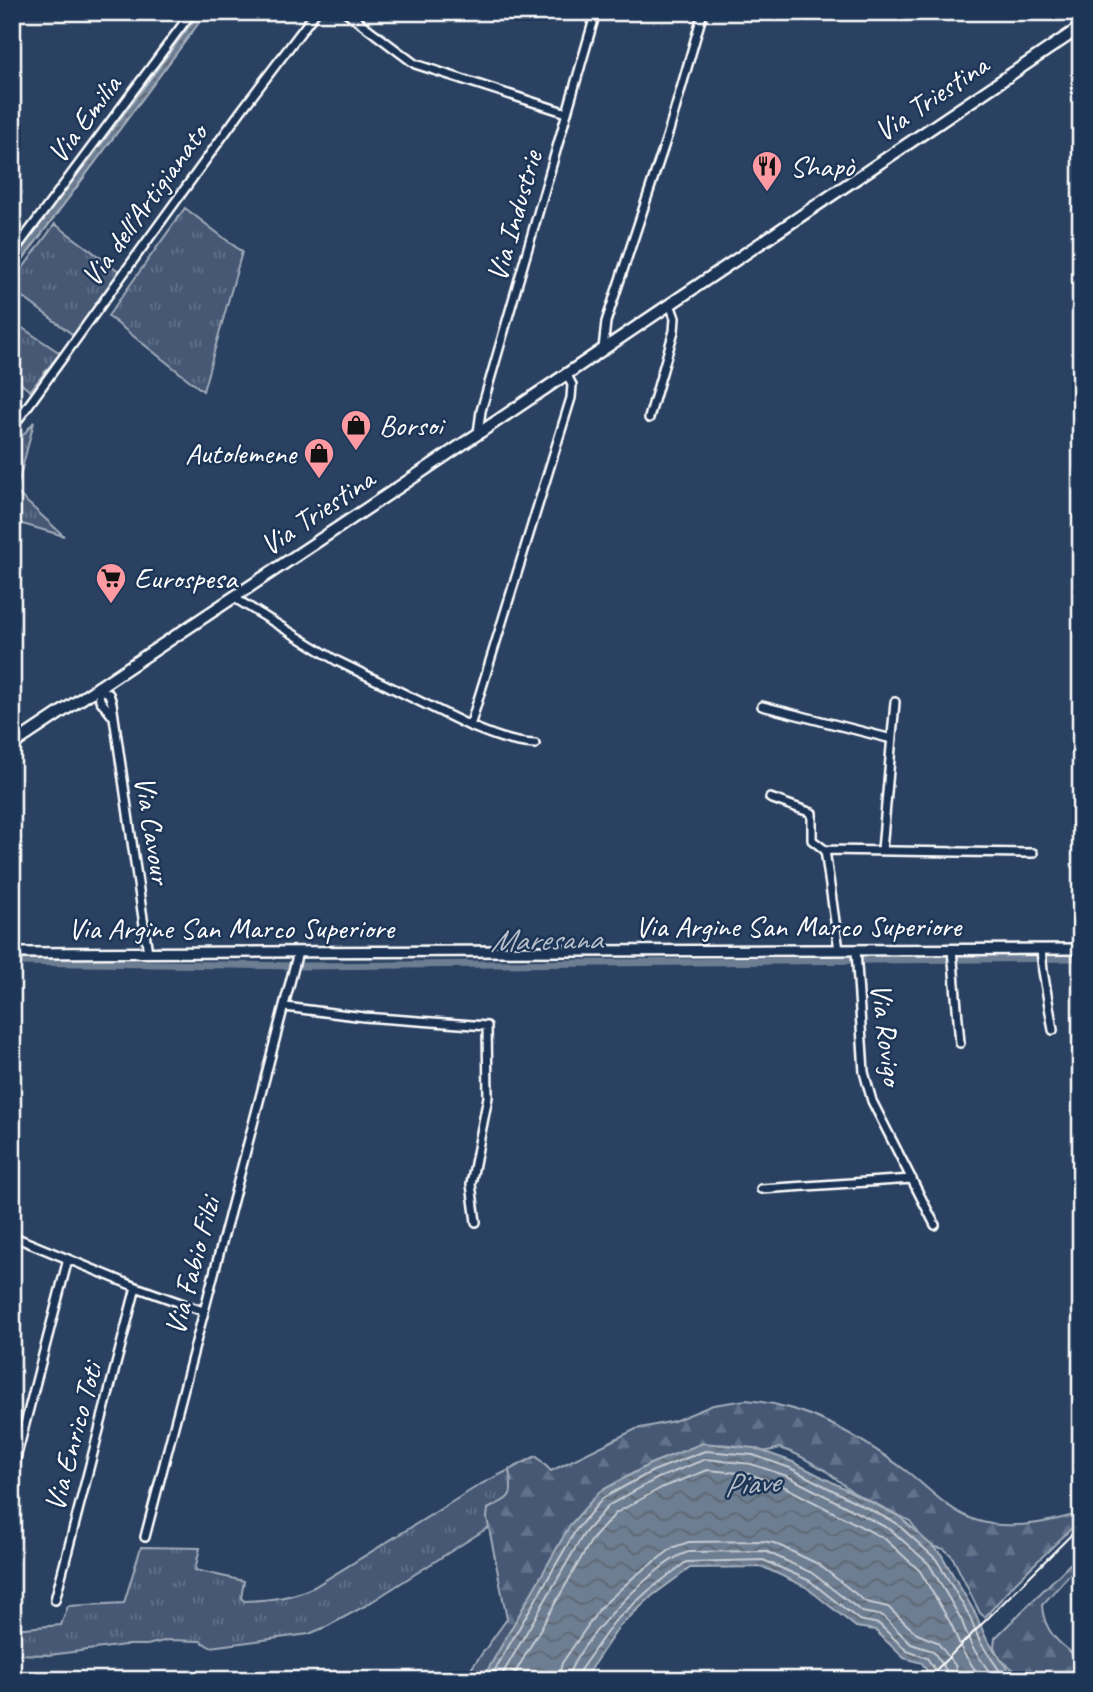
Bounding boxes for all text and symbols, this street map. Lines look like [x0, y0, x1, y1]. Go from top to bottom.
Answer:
street label: Via Triestina [867, 45, 998, 150]
street label: Via Emilia [39, 66, 131, 171]
street label: Via dell'Artigianato [72, 114, 218, 294]
street label: Via Industrie [477, 144, 551, 286]
place label: Shapò [790, 147, 856, 185]
restaurant icon: Shapò [750, 149, 784, 193]
place label: Borsoi [379, 406, 446, 444]
shop icon: Borsoi [339, 408, 373, 452]
place label: Autolemene [185, 434, 298, 472]
shop icon: Autolemene [302, 436, 336, 480]
street label: Via Triestina [253, 459, 384, 564]
place label: Eurospesa [134, 559, 239, 597]
supermarket icon: Eurospesa [94, 561, 128, 605]
street label: Via Cavour [126, 773, 181, 889]
street label: Via Argine San Marco Superiore [635, 907, 963, 945]
street label: Via Argine San Marco Superiore [68, 909, 396, 947]
water label: Maresana [490, 918, 605, 961]
street label: Via Rovigo [862, 981, 913, 1090]
street label: Via Fabio Filzi [155, 1190, 230, 1339]
street label: Via Enrico Toti [35, 1355, 112, 1515]
water label: Piave [722, 1460, 785, 1506]

